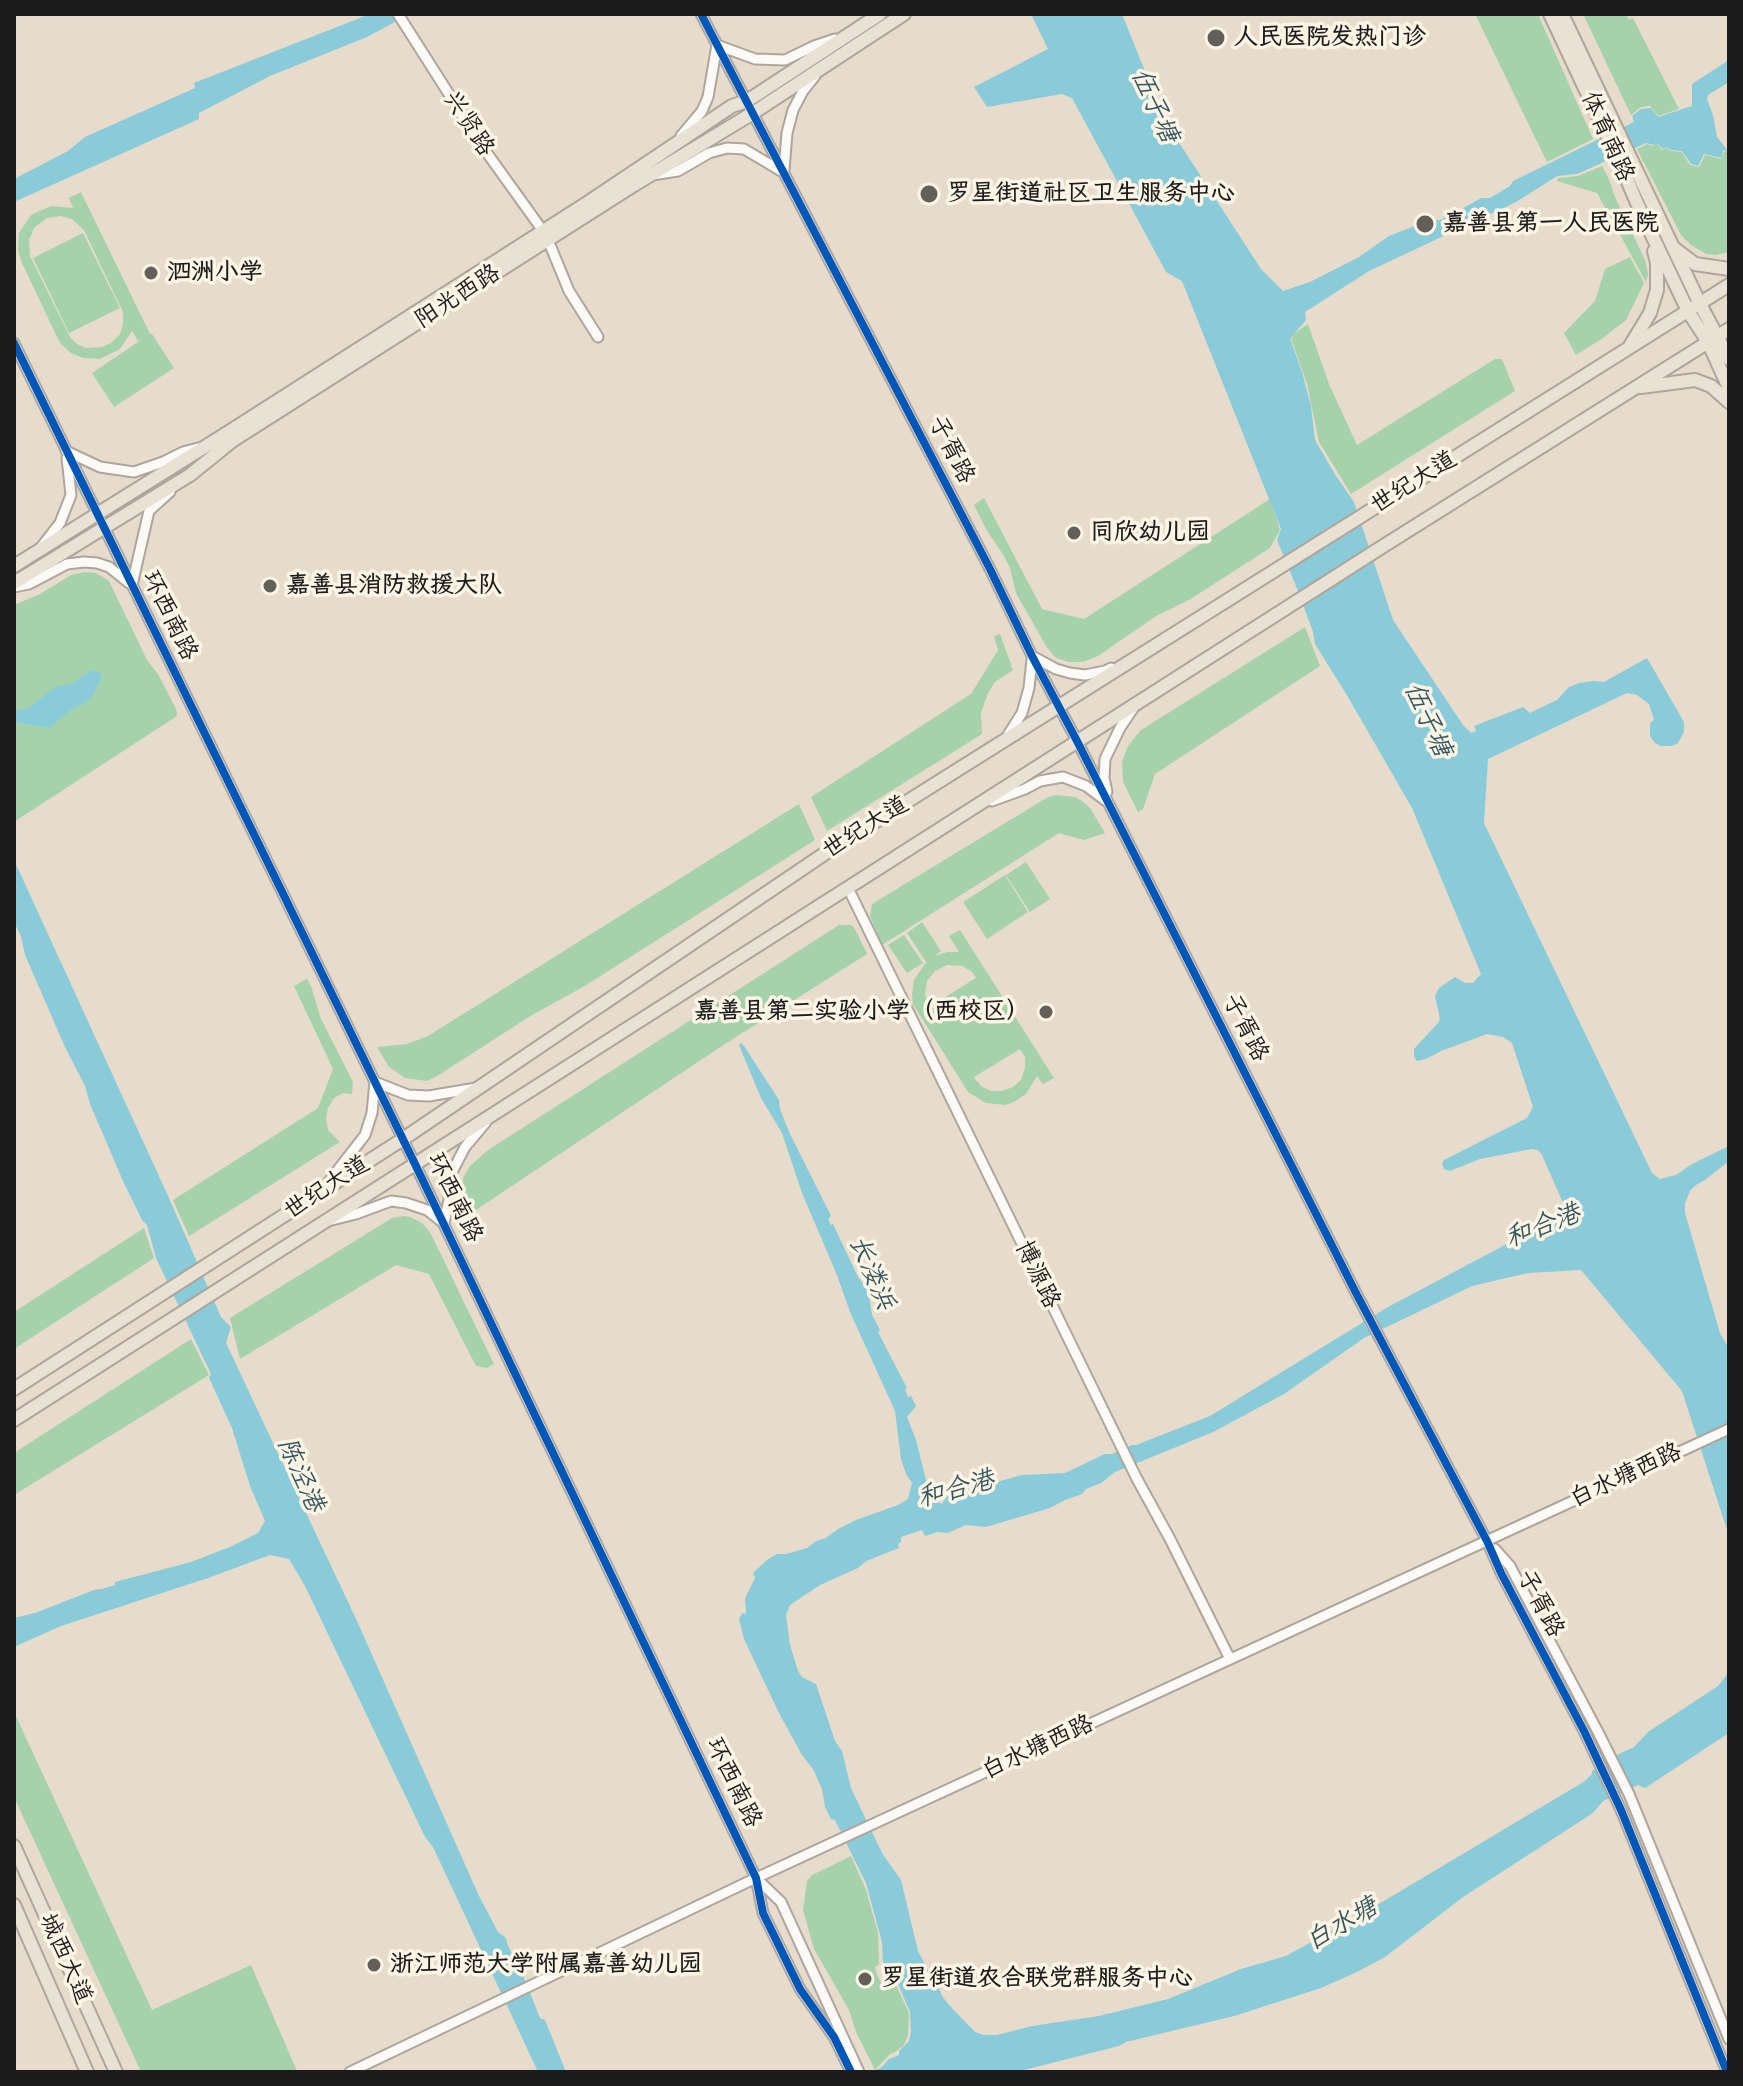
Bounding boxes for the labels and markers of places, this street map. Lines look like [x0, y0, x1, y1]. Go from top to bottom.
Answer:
place label: 人民医院发热门诊 [1234, 24, 1426, 52]
marker: 人民医院发热门诊 [1205, 27, 1227, 49]
place label: 罗星街道社区卫生服务中心 [947, 180, 1235, 208]
marker: 罗星街道社区卫生服务中心 [918, 183, 940, 205]
place label: 嘉善县第一人民医院 [1443, 210, 1659, 238]
marker: 嘉善县第一人民医院 [1414, 213, 1436, 235]
place label: 泗洲小学 [167, 259, 263, 287]
marker: 泗洲小学 [142, 264, 160, 282]
place label: 同欣幼儿园 [1090, 519, 1210, 547]
marker: 同欣幼儿园 [1065, 524, 1083, 542]
place label: 嘉善县消防救援大队 [286, 572, 502, 600]
marker: 嘉善县消防救援大队 [261, 577, 279, 595]
place label: 嘉善县第二实验小学（西校区） [694, 998, 1030, 1026]
marker: 嘉善县第二实验小学（西校区） [1037, 1003, 1055, 1021]
place label: 浙江师范大学附属嘉善幼儿园 [390, 1951, 702, 1979]
marker: 浙江师范大学附属嘉善幼儿园 [365, 1956, 383, 1974]
place label: 罗星街道农合联党群服务中心 [881, 1965, 1193, 1993]
marker: 罗星街道农合联党群服务中心 [856, 1970, 874, 1988]

